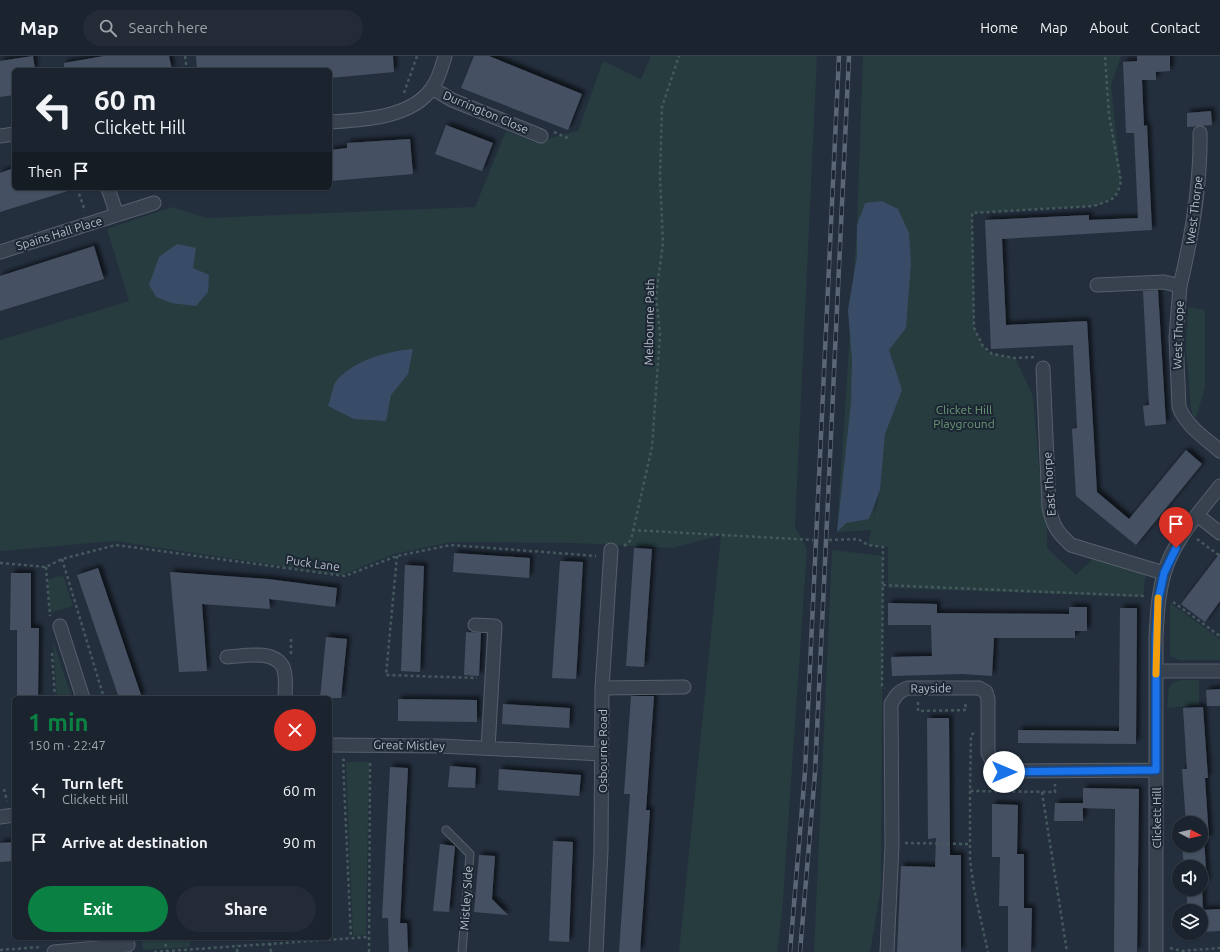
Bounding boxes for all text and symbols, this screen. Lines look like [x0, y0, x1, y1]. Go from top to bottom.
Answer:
search box [83, 10, 363, 46]
text: Map [20, 17, 59, 39]
icon: search [97, 17, 119, 39]
text: Search here [129, 19, 208, 36]
text: Home [980, 20, 1018, 36]
text: Map [1040, 20, 1068, 36]
text: About [1090, 20, 1129, 36]
text: Contact [1151, 20, 1200, 36]
icon: left [28, 84, 80, 136]
text: 60 m [94, 84, 156, 115]
street label: Durrington Close [441, 88, 531, 136]
text: Clickett Hill [94, 117, 186, 137]
icon: arrive [70, 160, 92, 182]
text: Then [28, 163, 62, 180]
street label: West Thorpe [1183, 175, 1205, 245]
street label: Spains Hall Place [14, 214, 104, 252]
street label: Melbourne Path [642, 279, 656, 365]
street label: West Thrope [1170, 300, 1186, 370]
park label: Clicket Hill Playground [933, 403, 995, 430]
street label: East Thorpe [1040, 451, 1058, 517]
pin [1159, 507, 1193, 548]
icon: arrive [1165, 513, 1187, 535]
street label: Puck Lane [285, 553, 341, 573]
street label: Rayside [910, 681, 952, 695]
text: 1 min [28, 709, 89, 736]
button: close [274, 709, 316, 751]
street label: Osbourne Road [596, 709, 609, 793]
text: 150 m · 22:47 [28, 738, 106, 752]
street label: Great Mistley [373, 738, 445, 752]
position arrow [983, 751, 1025, 793]
text: Turn left [62, 775, 123, 792]
icon: left [28, 779, 50, 801]
text: 60 m [283, 782, 316, 799]
street label: Clickett Hill [1150, 787, 1163, 849]
text: Clickett Hill [62, 792, 128, 806]
north arrow [1172, 816, 1208, 852]
map controls [1172, 816, 1208, 940]
icon: arrive [28, 831, 50, 853]
text: Arrive at destination [62, 834, 208, 851]
text: 90 m [283, 834, 316, 851]
button: sound [1172, 860, 1208, 896]
street label: Mistley SIde [457, 865, 475, 931]
button: Exit [28, 886, 168, 932]
button: Share [176, 886, 316, 932]
button: layers [1172, 904, 1208, 940]

